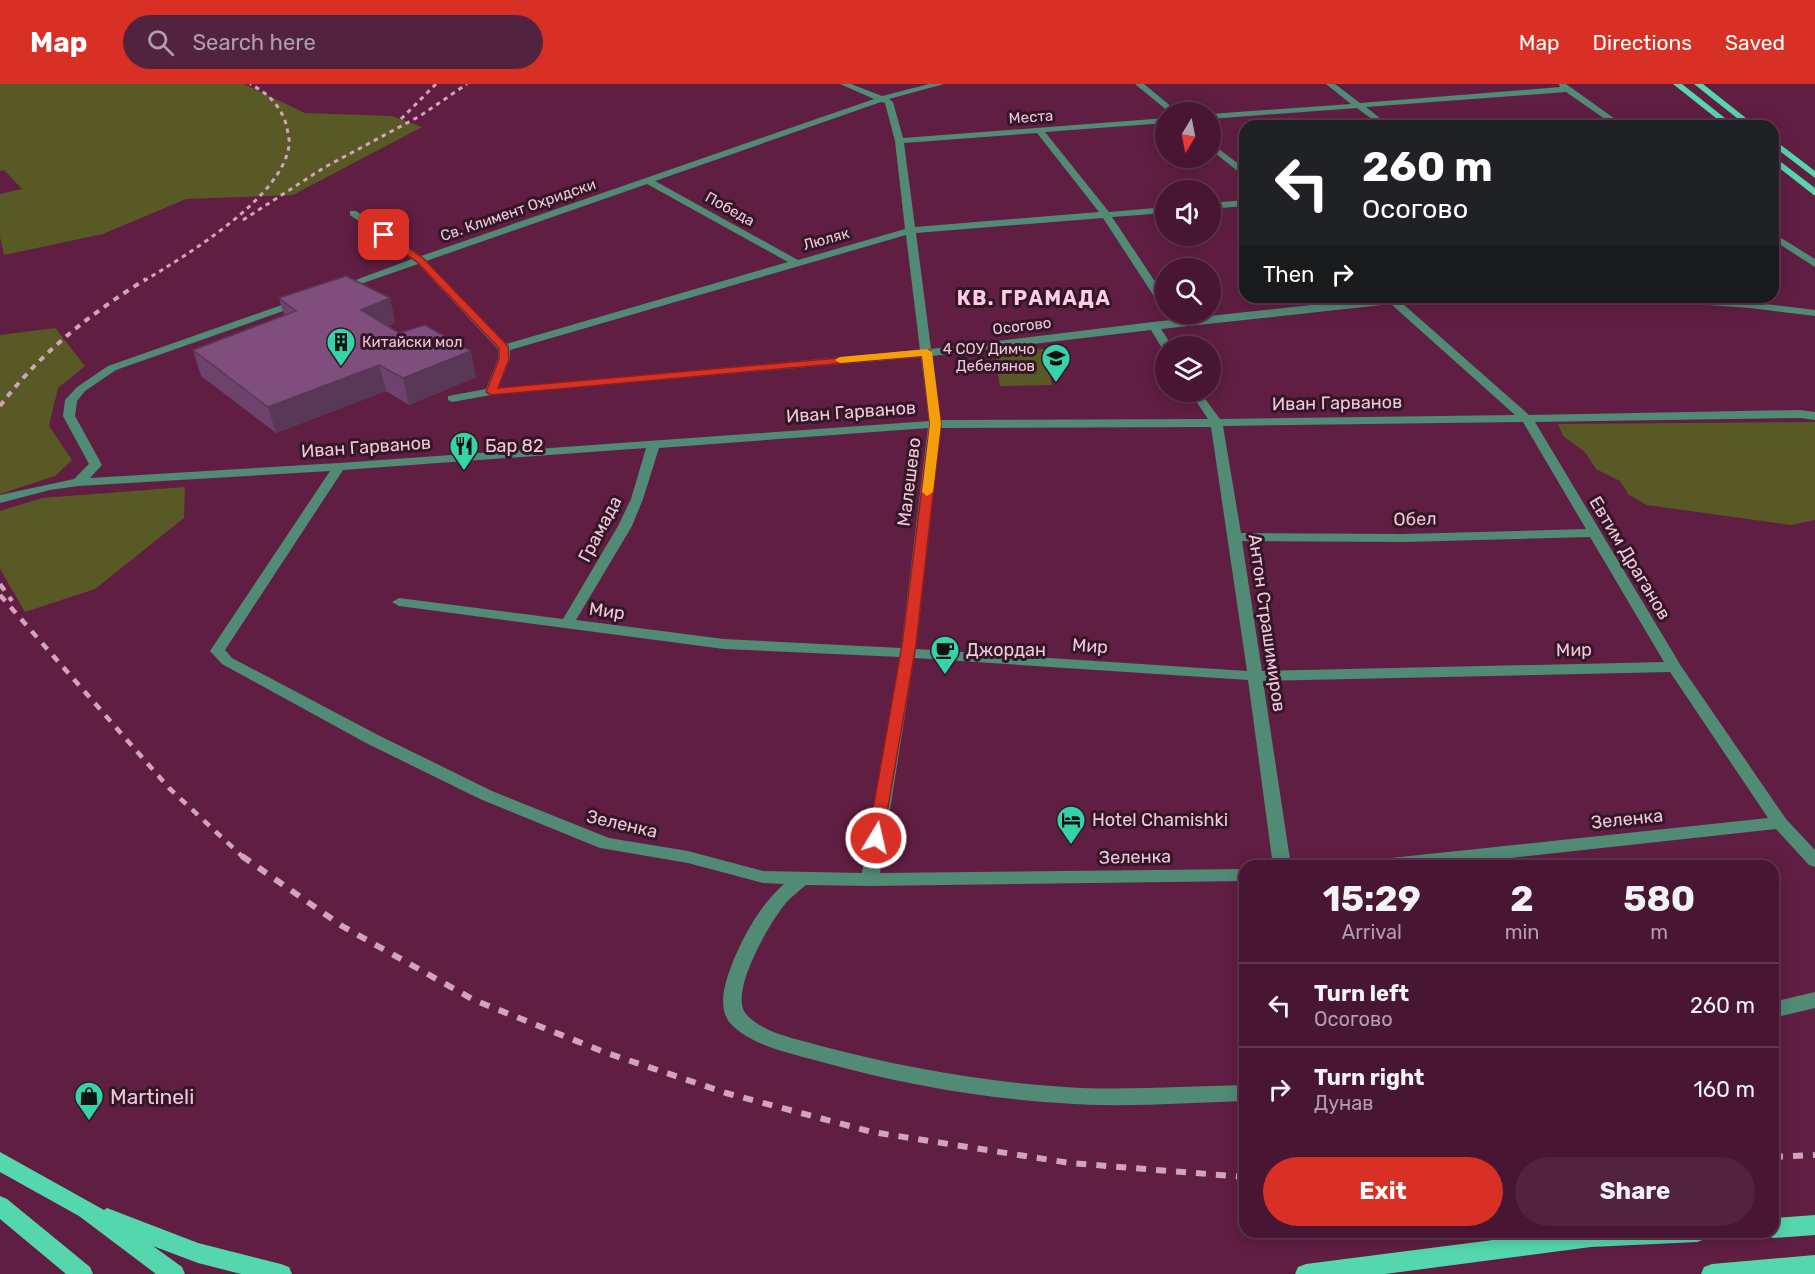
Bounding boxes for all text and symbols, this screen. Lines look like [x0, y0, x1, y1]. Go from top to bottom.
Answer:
search box [123, 15, 543, 69]
text: Map [30, 26, 87, 59]
icon: search [144, 26, 177, 59]
text: Search here [192, 29, 316, 56]
text: Map [1519, 30, 1560, 55]
text: Directions [1593, 30, 1692, 55]
text: Saved [1725, 30, 1785, 55]
north arrow [1155, 102, 1221, 168]
map controls [1155, 102, 1221, 402]
street label: Места [1008, 106, 1054, 128]
text: 260 m [1362, 142, 1493, 192]
icon: left [1263, 144, 1341, 222]
street label: Св. Климент Охридски [438, 175, 598, 245]
button: sound [1155, 180, 1221, 246]
street label: Победа [702, 188, 758, 230]
text: Осогово [1362, 193, 1468, 225]
pin [358, 209, 409, 260]
icon: arrive [367, 218, 400, 251]
street label: Люляк [801, 224, 851, 254]
button: search [1155, 258, 1221, 324]
icon: right [1326, 258, 1359, 291]
text: Then [1263, 261, 1314, 288]
district label: КВ. ГРАМАДА [957, 286, 1111, 310]
street label: Осогово [992, 313, 1052, 339]
building icon: Китайски мол [325, 326, 357, 368]
place label: Китайски мол [362, 333, 462, 351]
button: layers [1155, 336, 1221, 402]
place label: 4 СОУ Димчо Дебелянов [943, 340, 1035, 375]
school or university icon: 4 СОУ Димчо Дебелянов [1040, 342, 1072, 384]
street label: Иван Гарванов [1272, 391, 1402, 415]
street label: Иван Гарванов [785, 396, 917, 428]
restaurant icon: Бар 82 [448, 430, 480, 472]
street label: Иван Гарванов [300, 431, 432, 463]
place label: Бар 82 [485, 435, 544, 457]
street label: Малешево [893, 436, 925, 528]
street label: Грамада [574, 492, 626, 566]
street label: Евтим Драганов [1584, 492, 1676, 624]
street label: Обел [1393, 508, 1437, 530]
street label: Антон Страшимиров [1244, 533, 1290, 713]
street label: Мир [588, 598, 626, 624]
cafe icon: Джордан [929, 634, 961, 676]
street label: Мир [1071, 634, 1109, 658]
place label: Джордан [966, 639, 1046, 661]
street label: Мир [1556, 639, 1592, 661]
hotel icon: Hotel Chamishki [1055, 804, 1087, 846]
street label: Зеленка [1590, 804, 1664, 834]
street label: Зеленка [584, 805, 660, 843]
position arrow [844, 806, 908, 870]
place label: Hotel Chamishki [1092, 809, 1228, 831]
street label: Зеленка [1099, 845, 1171, 869]
text: 15:29 [1323, 877, 1421, 920]
text: 2 [1510, 877, 1534, 920]
text: 580 [1623, 877, 1695, 920]
text: Arrival [1342, 920, 1402, 944]
text: min [1505, 920, 1539, 944]
text: m [1650, 920, 1668, 944]
text: Turn left [1314, 980, 1409, 1007]
icon: left [1263, 989, 1296, 1022]
text: 260 m [1690, 992, 1755, 1019]
text: Осогово [1314, 1007, 1393, 1031]
text: Turn right [1314, 1064, 1424, 1091]
icon: right [1263, 1073, 1296, 1106]
text: 160 m [1693, 1076, 1755, 1103]
shop icon: Martineli [73, 1080, 105, 1122]
place label: Martineli [110, 1084, 194, 1109]
text: Дунав [1314, 1091, 1374, 1115]
button: Exit [1263, 1157, 1503, 1226]
button: Share [1515, 1157, 1755, 1226]

